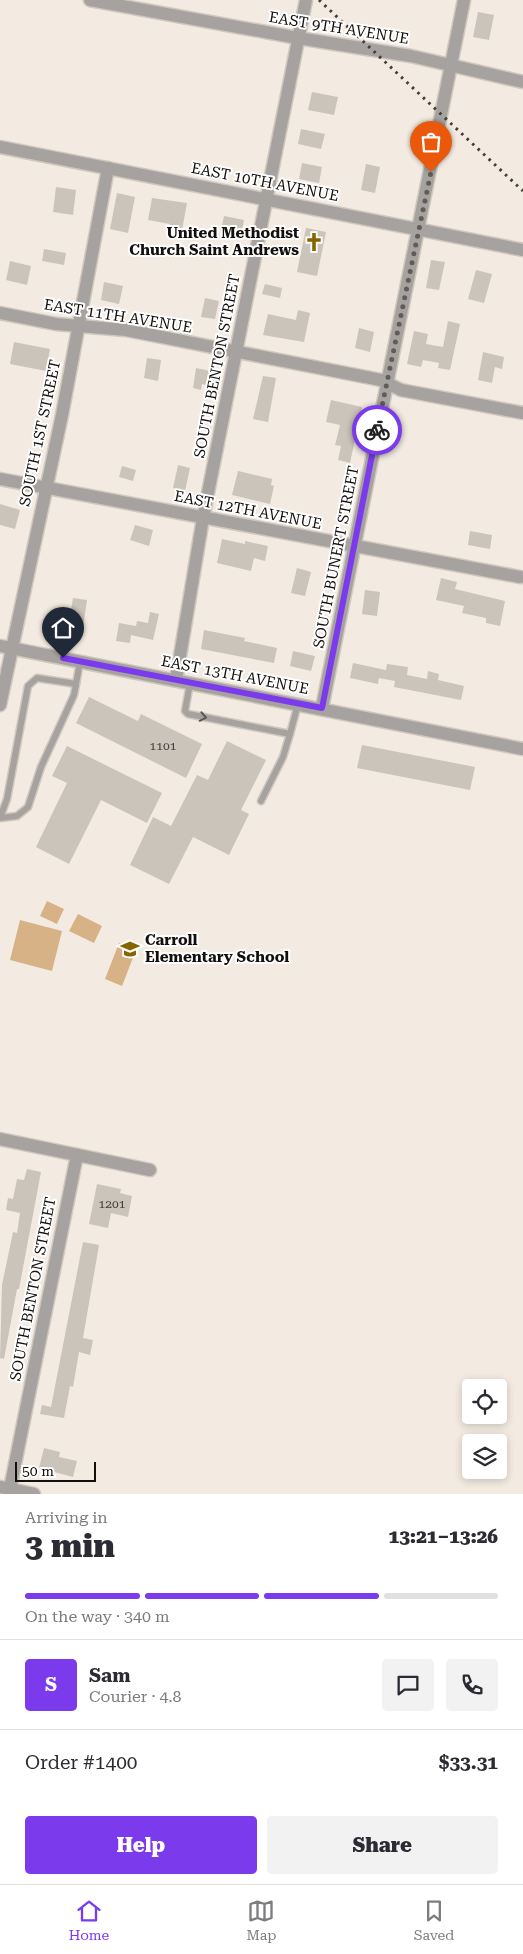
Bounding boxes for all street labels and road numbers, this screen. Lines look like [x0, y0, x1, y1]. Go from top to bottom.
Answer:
street label: EAST 9TH AVENUE [268, 8, 410, 48]
street label: EAST 10TH AVENUE [190, 159, 340, 205]
street label: SOUTH BENTON STREET [190, 272, 244, 460]
street label: EAST 11TH AVENUE [43, 295, 193, 337]
street label: SOUTH 1ST STREET [16, 358, 64, 508]
street label: SOUTH BUNERT STREET [309, 464, 363, 650]
street label: EAST 12TH AVENUE [173, 487, 323, 533]
street label: EAST 13TH AVENUE [160, 652, 310, 698]
street label: SOUTH BENTON STREET [6, 1195, 60, 1383]

